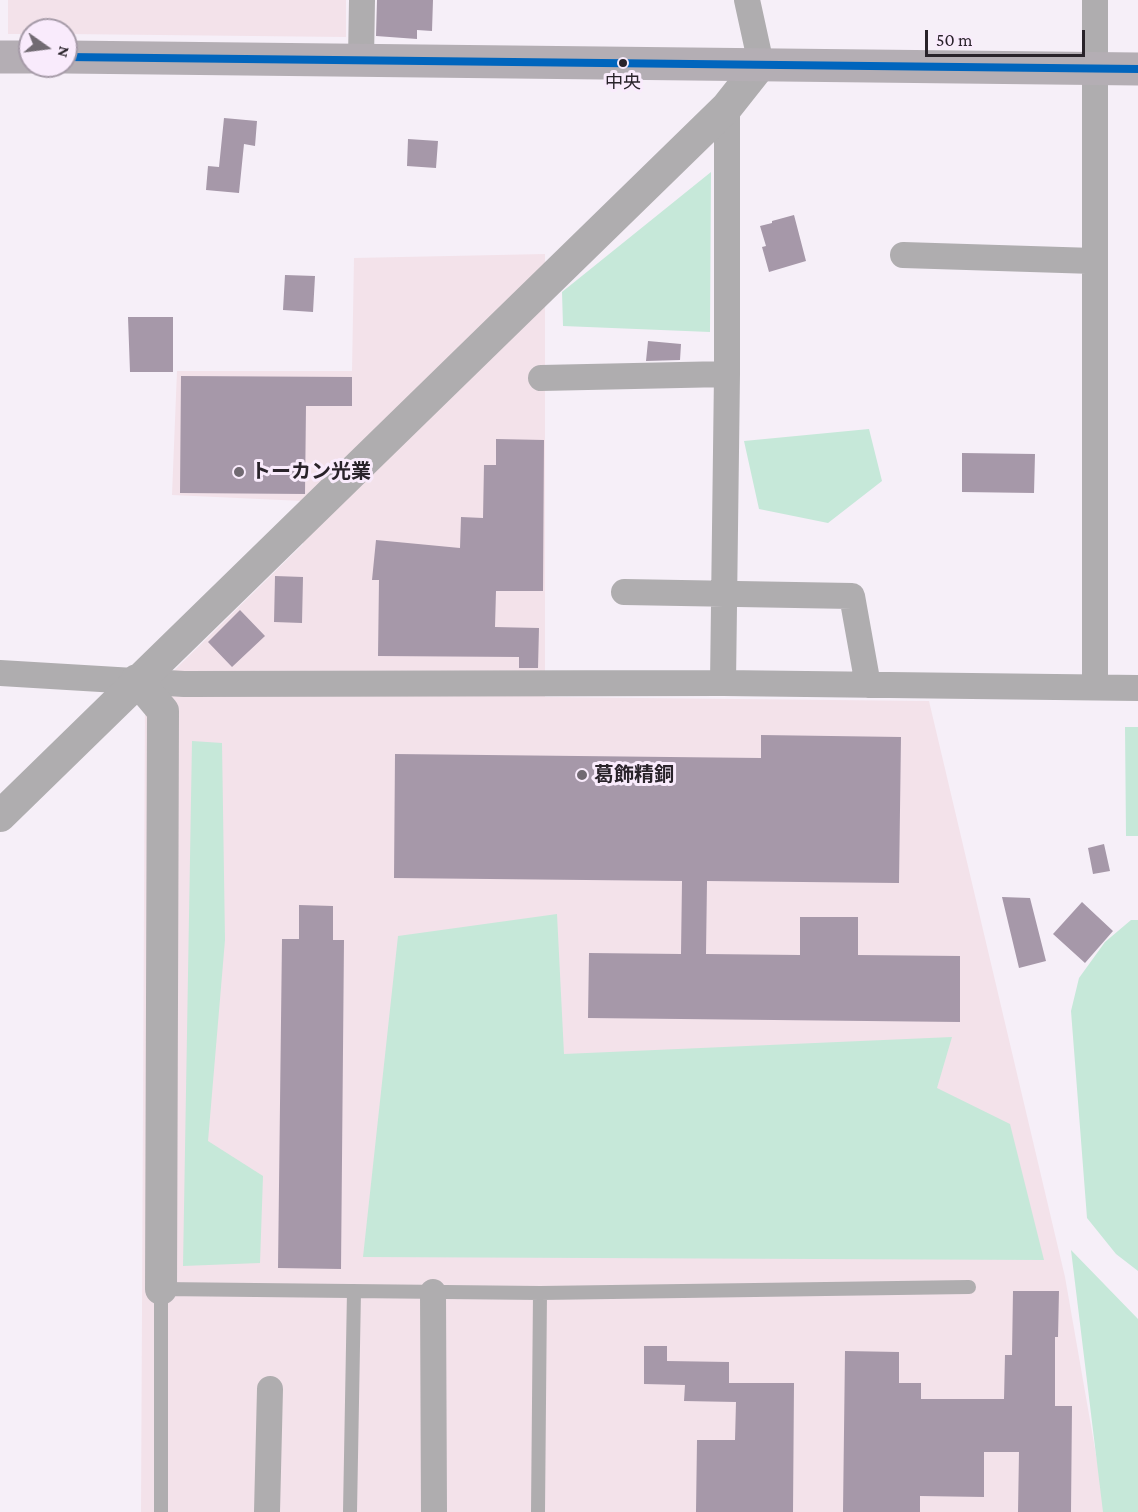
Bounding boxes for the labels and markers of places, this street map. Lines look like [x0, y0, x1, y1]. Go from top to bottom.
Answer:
marker: 中央 [617, 57, 629, 69]
place label: 中央 [605, 71, 641, 93]
place label: トーカン光業 [251, 460, 371, 484]
marker: トーカン光業 [232, 465, 246, 479]
place label: 葛飾精銅 [594, 763, 674, 787]
marker: 葛飾精銅 [575, 768, 589, 782]

